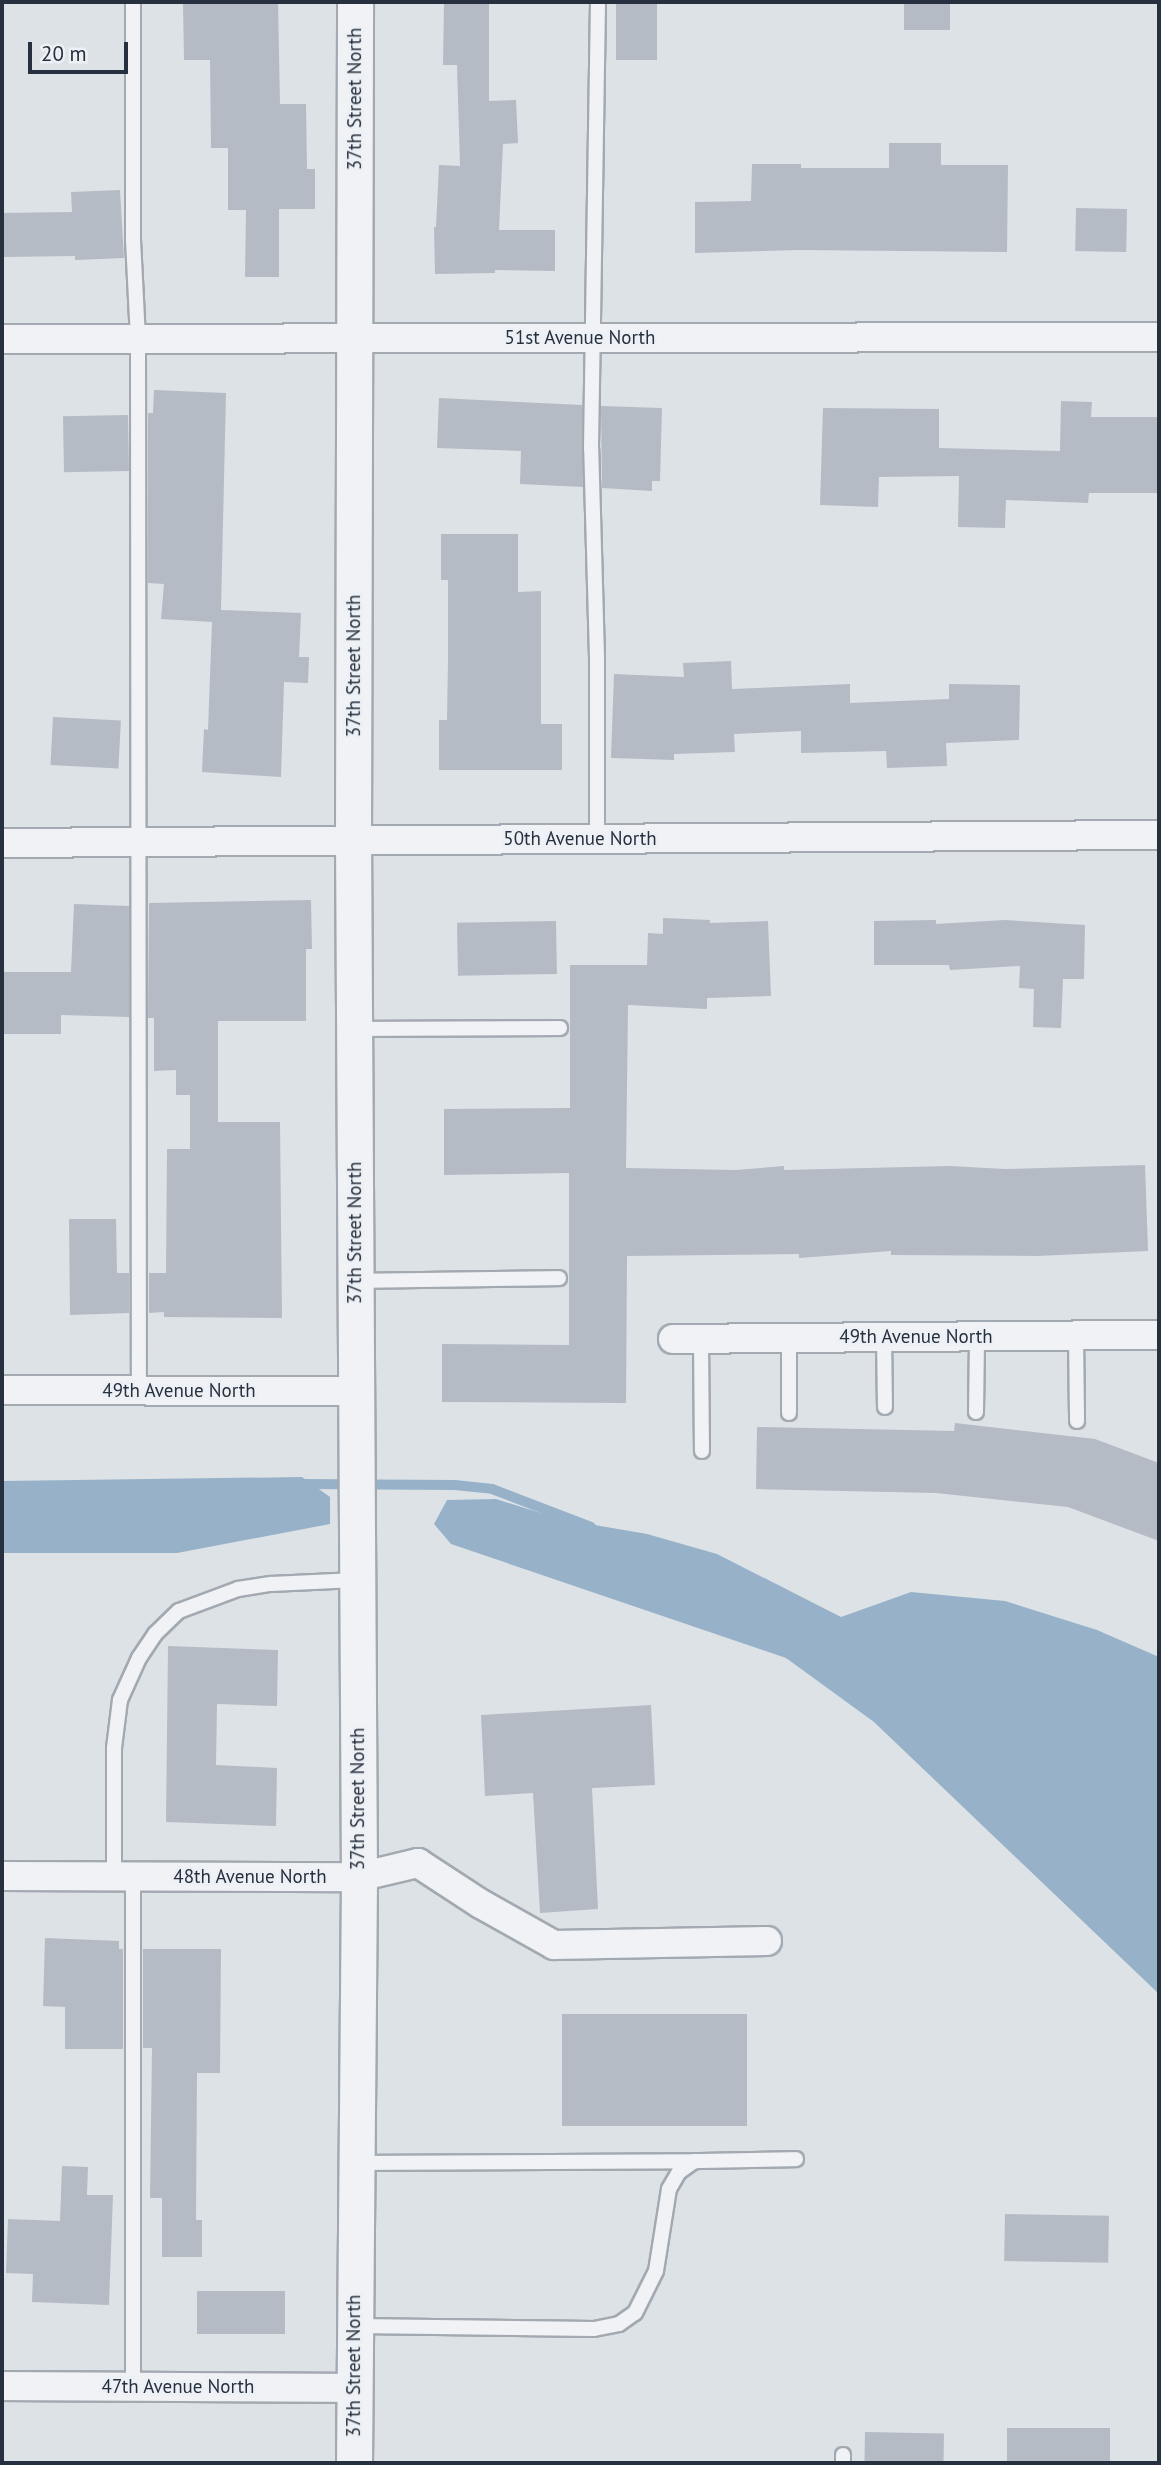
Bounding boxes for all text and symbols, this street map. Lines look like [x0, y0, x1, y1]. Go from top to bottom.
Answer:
scale bar [32, 28, 131, 72]
street label: 37th Street North [344, 28, 366, 170]
text: 20 m [41, 40, 87, 67]
street label: 51st Avenue North [504, 327, 656, 349]
street label: 37th Street North [343, 595, 365, 737]
street label: 50th Avenue North [503, 828, 657, 850]
street label: 37th Street North [344, 1162, 366, 1304]
street label: 49th Avenue North [839, 1326, 993, 1348]
street label: 49th Avenue North [102, 1380, 256, 1402]
street label: 37th Street North [347, 1728, 369, 1870]
street label: 48th Avenue North [173, 1866, 327, 1888]
street label: 37th Street North [343, 2295, 365, 2437]
street label: 47th Avenue North [101, 2376, 255, 2398]

